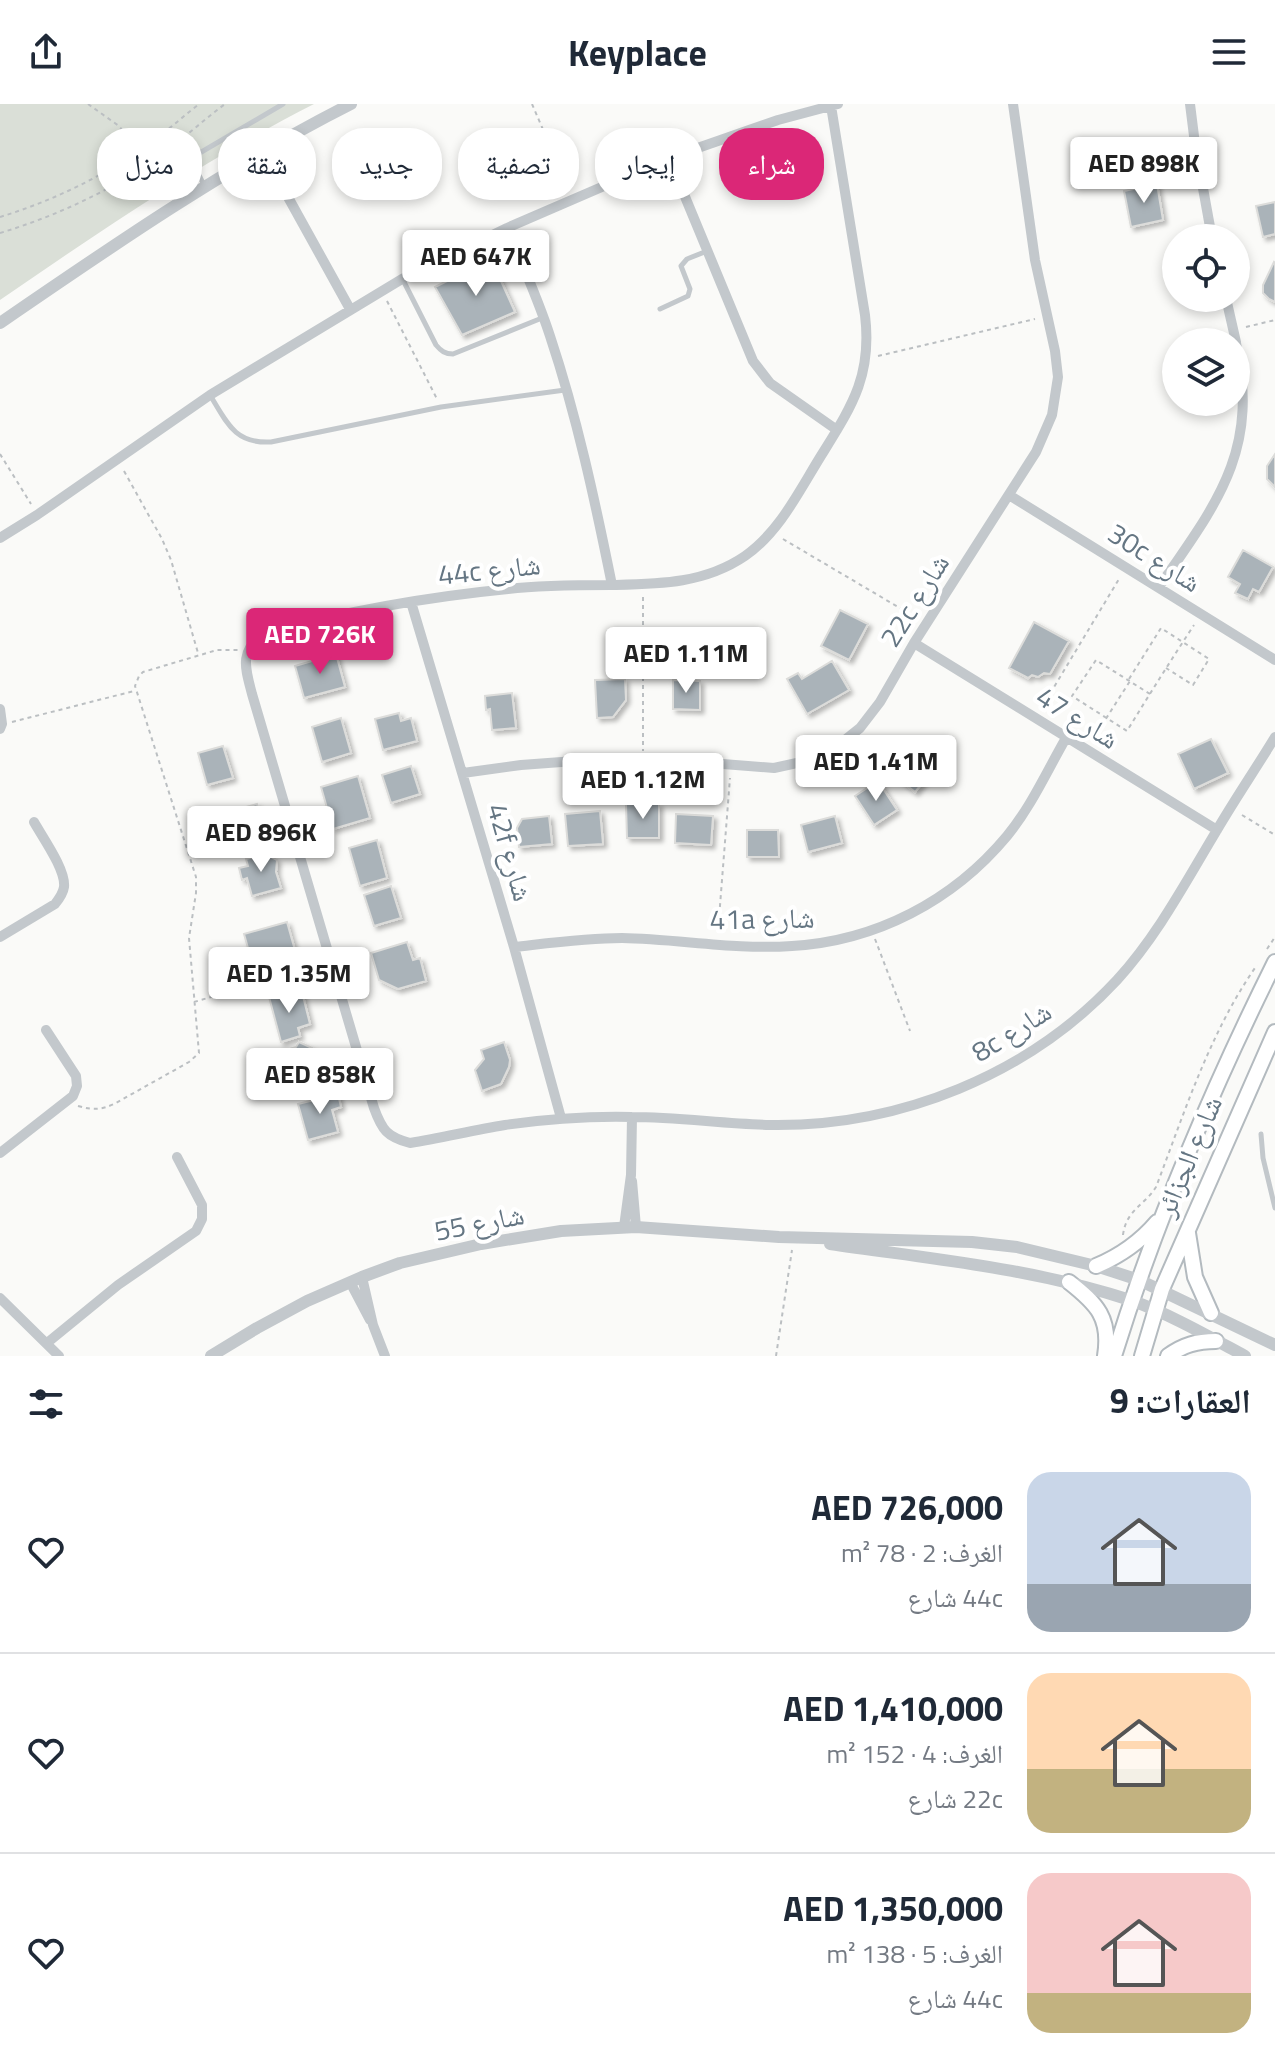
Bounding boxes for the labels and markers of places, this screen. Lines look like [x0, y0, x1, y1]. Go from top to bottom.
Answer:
pin: AED 898K [1061, 137, 1227, 205]
pin: AED 647K [393, 230, 559, 298]
pin: AED 726K [237, 608, 403, 676]
pin: AED 1.11M [594, 627, 778, 695]
pin: AED 1.41M [784, 735, 968, 803]
pin: AED 1.12M [551, 753, 735, 821]
pin: AED 896K [178, 806, 344, 874]
pin: AED 1.35M [197, 947, 381, 1015]
pin: AED 858K [237, 1048, 403, 1116]

